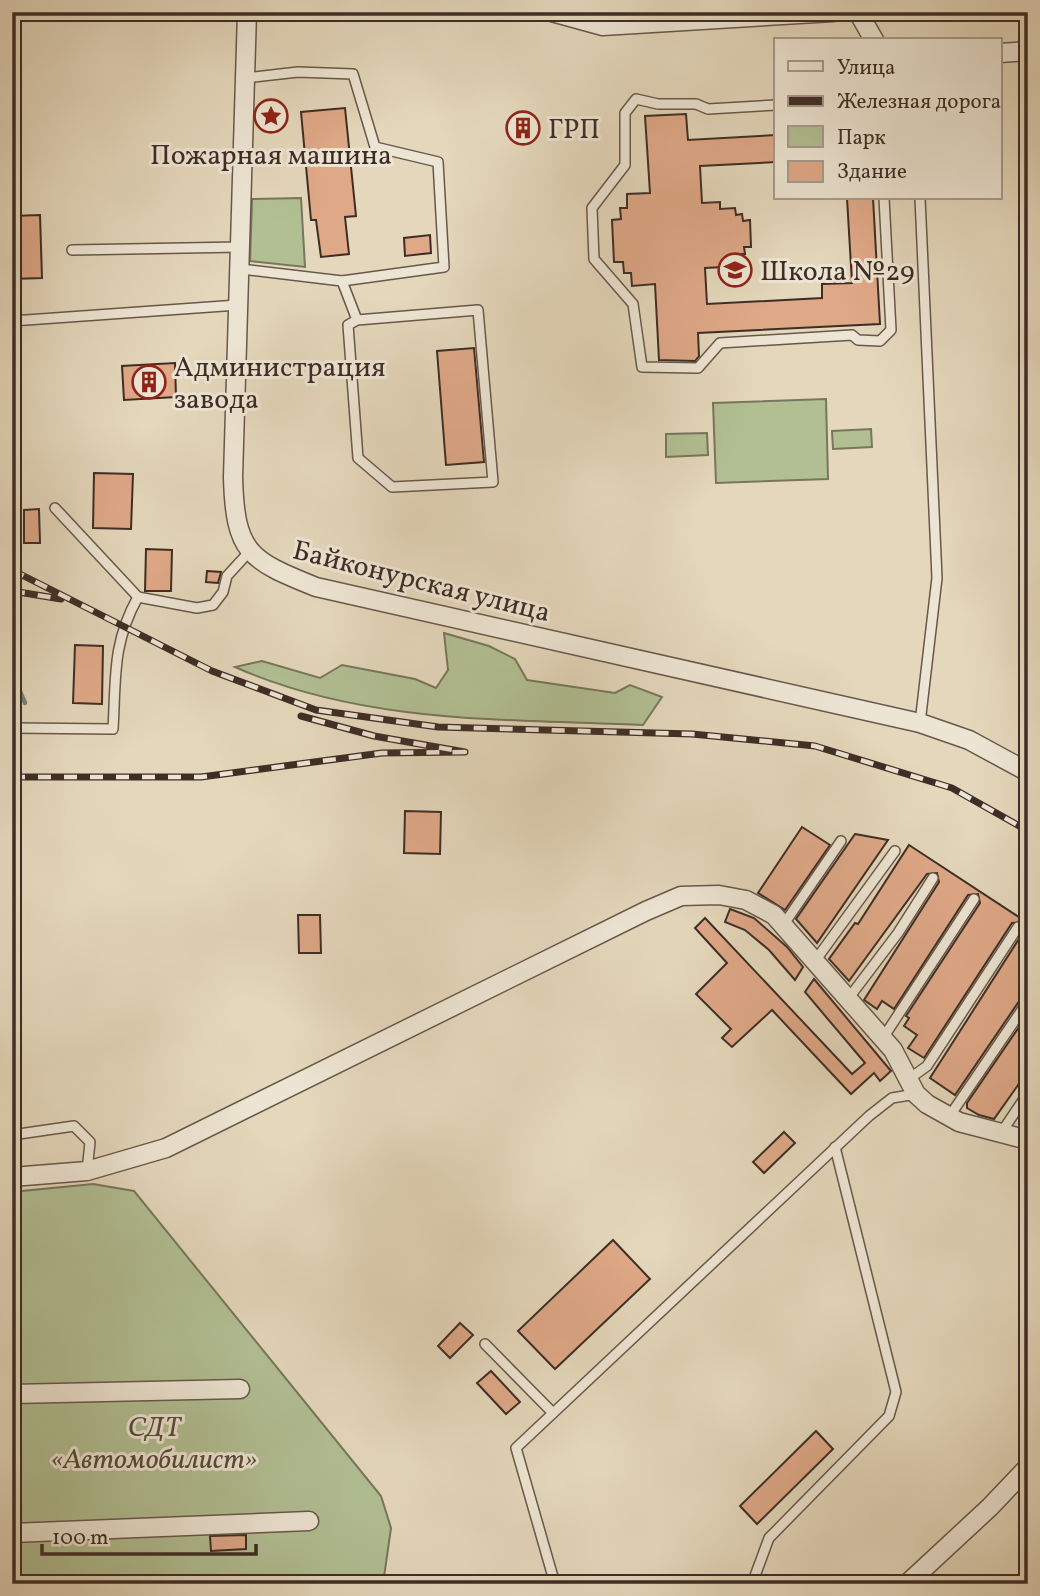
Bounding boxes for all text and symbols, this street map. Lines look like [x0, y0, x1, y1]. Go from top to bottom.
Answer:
legend [774, 38, 1002, 200]
text: Улица [837, 54, 895, 83]
text: Железная дорога [837, 88, 1001, 117]
place icon: Пожарная машина [252, 97, 290, 135]
building icon: ГРП [504, 109, 542, 147]
place label: ГРП [548, 111, 600, 150]
text: Парк [837, 124, 886, 153]
place label: Пожарная машина [150, 137, 392, 176]
text: Здание [837, 158, 907, 187]
school or university icon: Школа №29 [716, 251, 754, 289]
place label: Школа №29 [760, 253, 914, 292]
place label: Администрация завода [174, 349, 386, 420]
building icon: Администрация завода [130, 363, 168, 401]
street label: Байконурская улица [288, 532, 554, 633]
park label: СДТ «Автомобилист» [51, 1409, 257, 1480]
scale bar [42, 1512, 256, 1556]
text: 100 m [52, 1524, 109, 1553]

